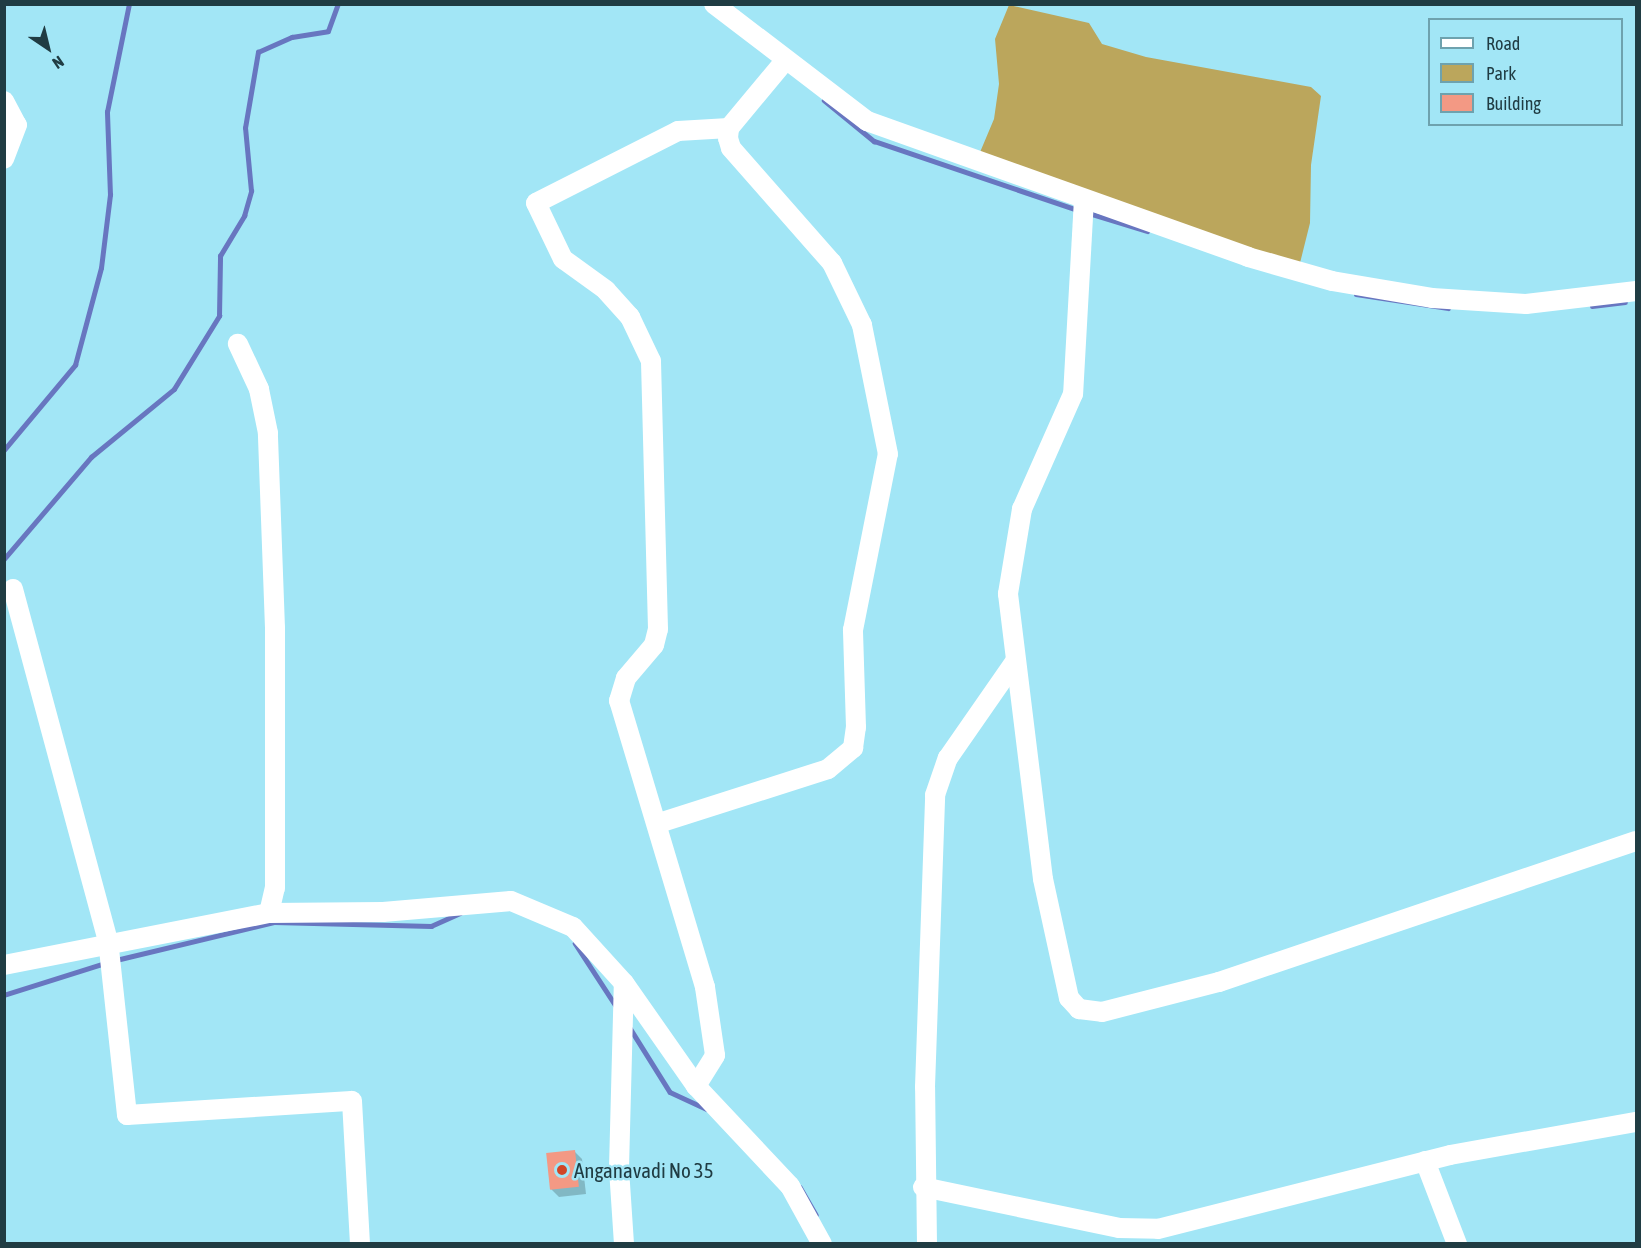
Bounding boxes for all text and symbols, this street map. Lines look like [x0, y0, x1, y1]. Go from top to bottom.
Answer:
north arrow [18, 18, 78, 78]
legend [1428, 18, 1623, 126]
text: Road [1486, 33, 1520, 54]
text: N [49, 53, 67, 73]
text: Park [1486, 63, 1516, 84]
text: Building [1486, 93, 1541, 114]
place label: Anganavadi No 35 [574, 1157, 714, 1183]
marker: Anganavadi No 35 [555, 1163, 569, 1177]

